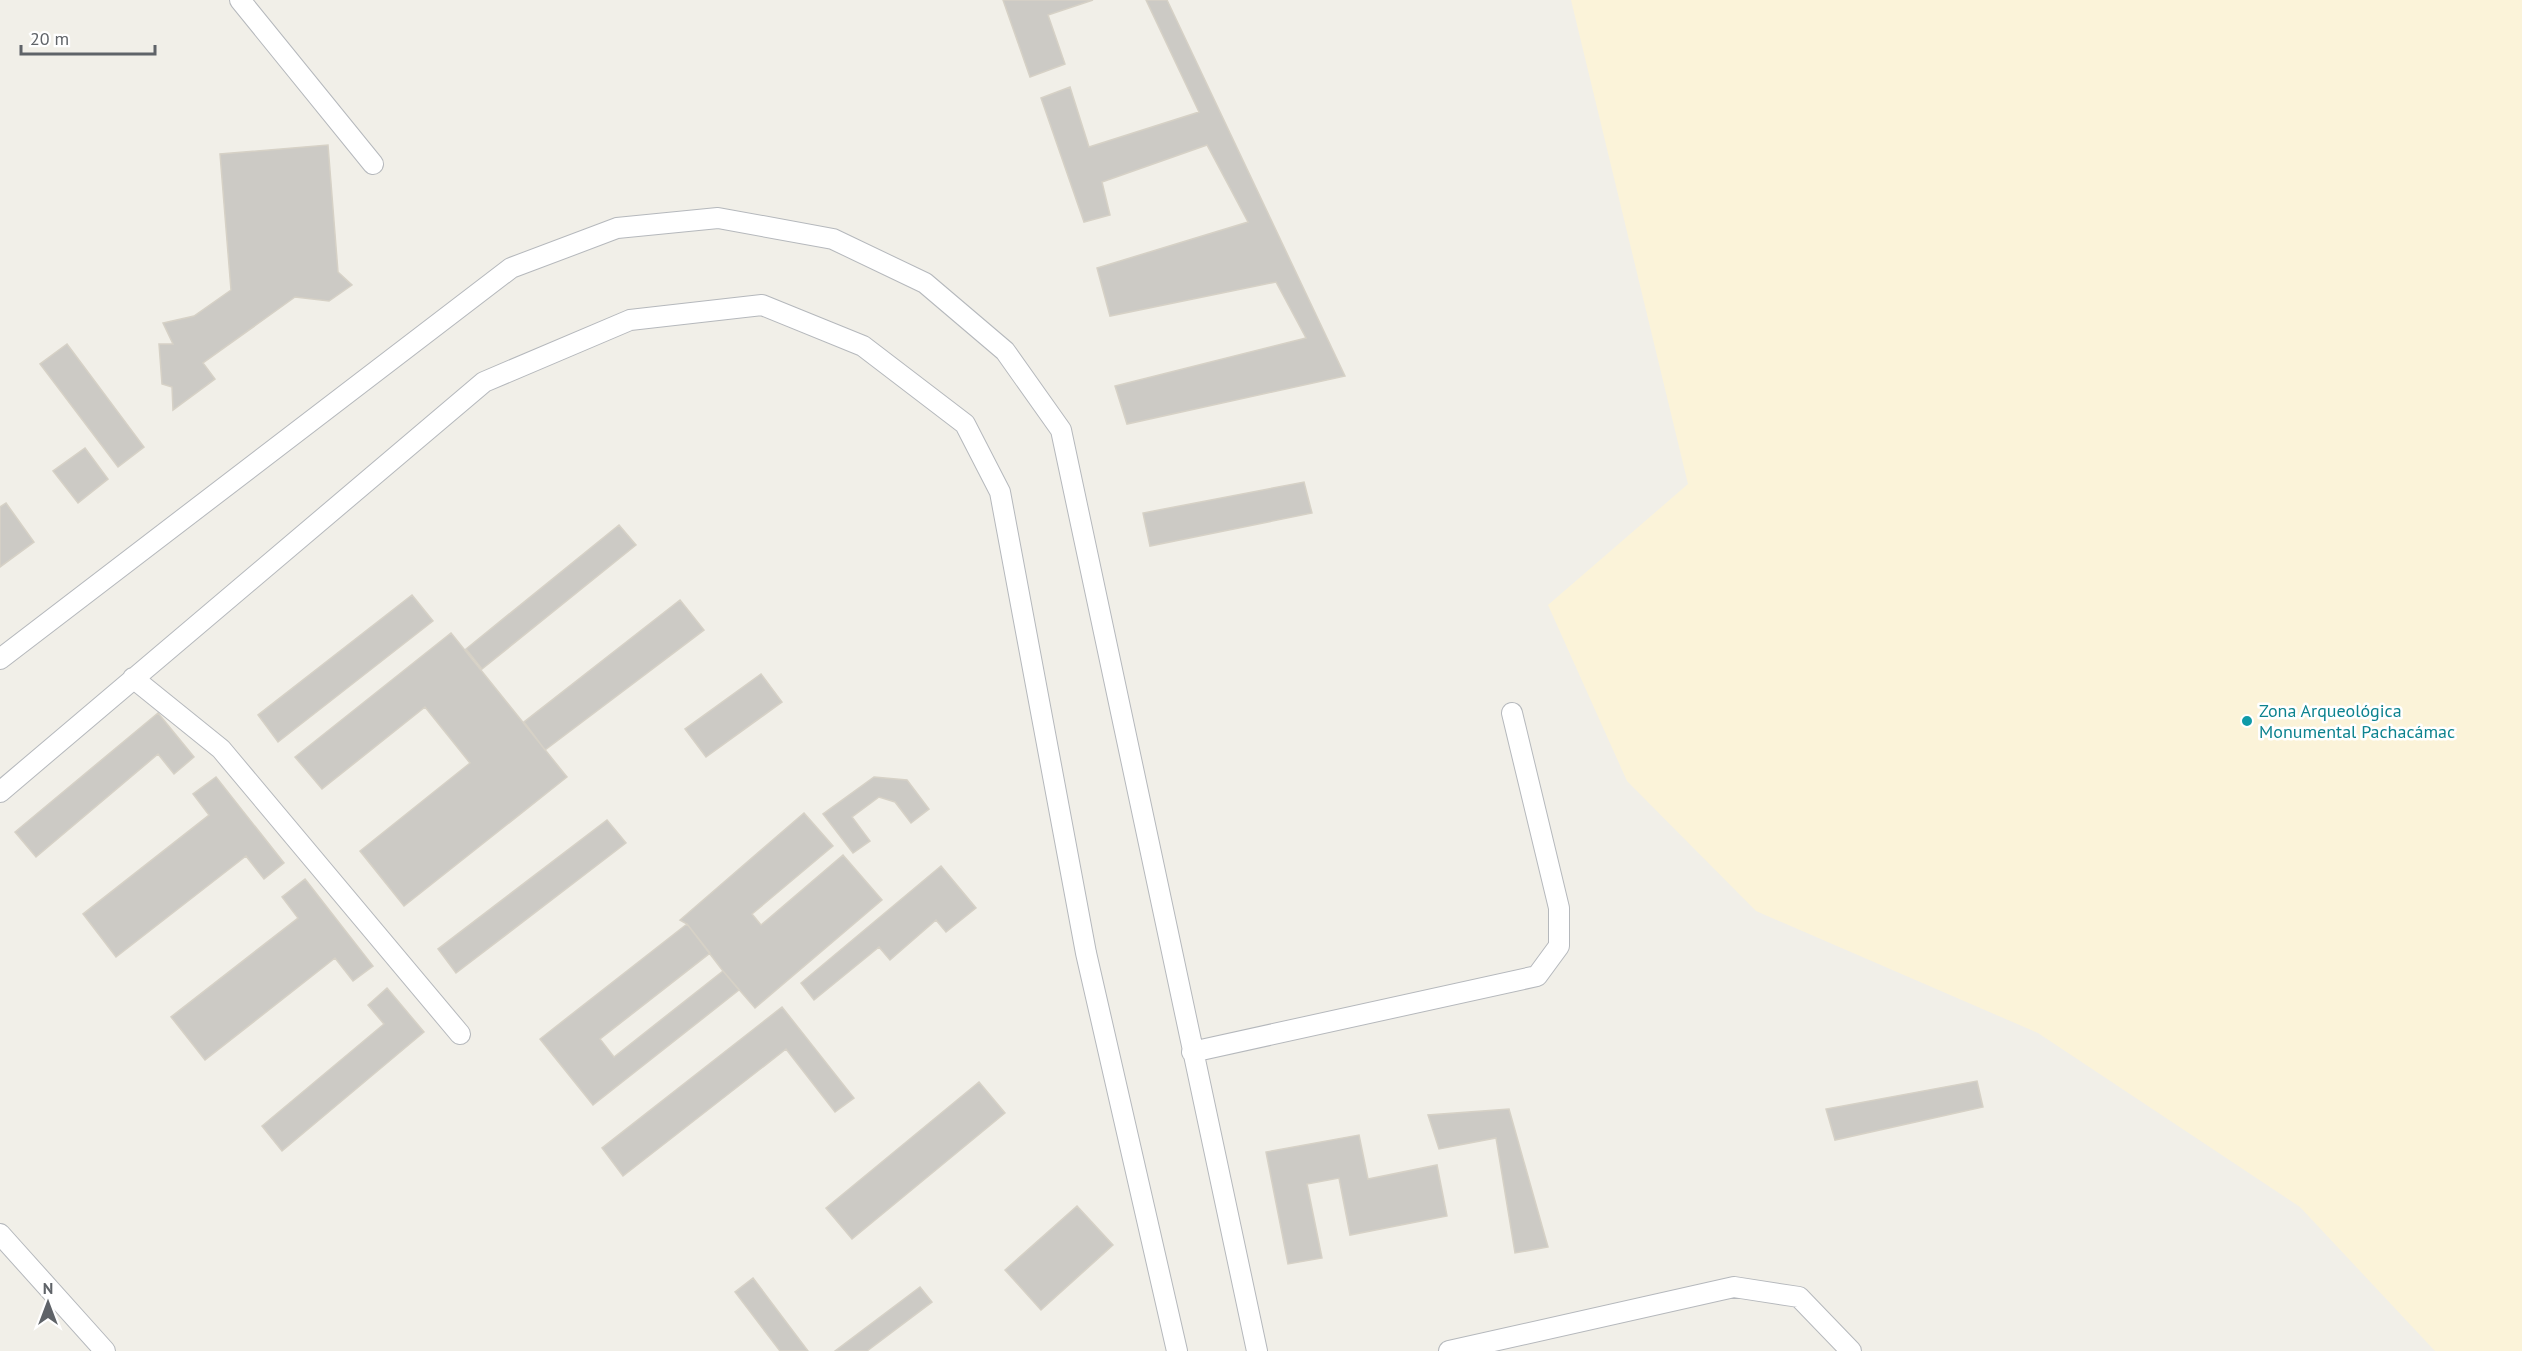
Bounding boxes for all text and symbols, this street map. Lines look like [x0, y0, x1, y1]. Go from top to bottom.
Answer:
scale bar [21, 18, 154, 56]
text: 20 m [30, 27, 69, 50]
place label: Zona Arqueológica Monumental Pachacámac [2259, 699, 2455, 743]
marker: Zona Arqueológica Monumental Pachacámac [2240, 714, 2254, 728]
north arrow [18, 1273, 78, 1333]
text: N [43, 1278, 53, 1298]

